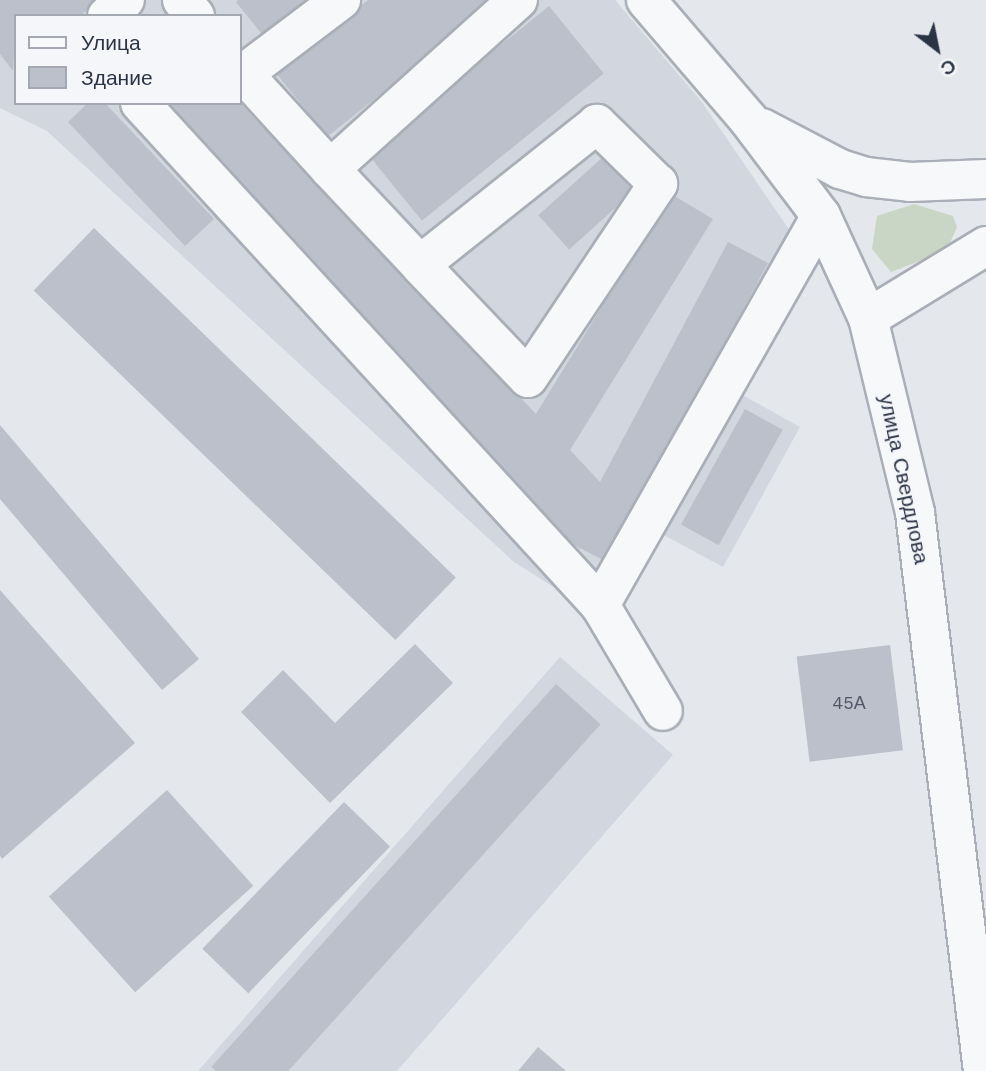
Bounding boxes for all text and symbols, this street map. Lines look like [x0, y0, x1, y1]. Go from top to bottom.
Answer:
legend [14, 14, 242, 105]
north arrow [902, 14, 972, 84]
text: Улица [81, 30, 141, 55]
text: С [936, 54, 960, 81]
text: Здание [81, 65, 153, 90]
street label: улица Свердлова [874, 392, 934, 566]
house number: 45А [832, 692, 866, 714]

